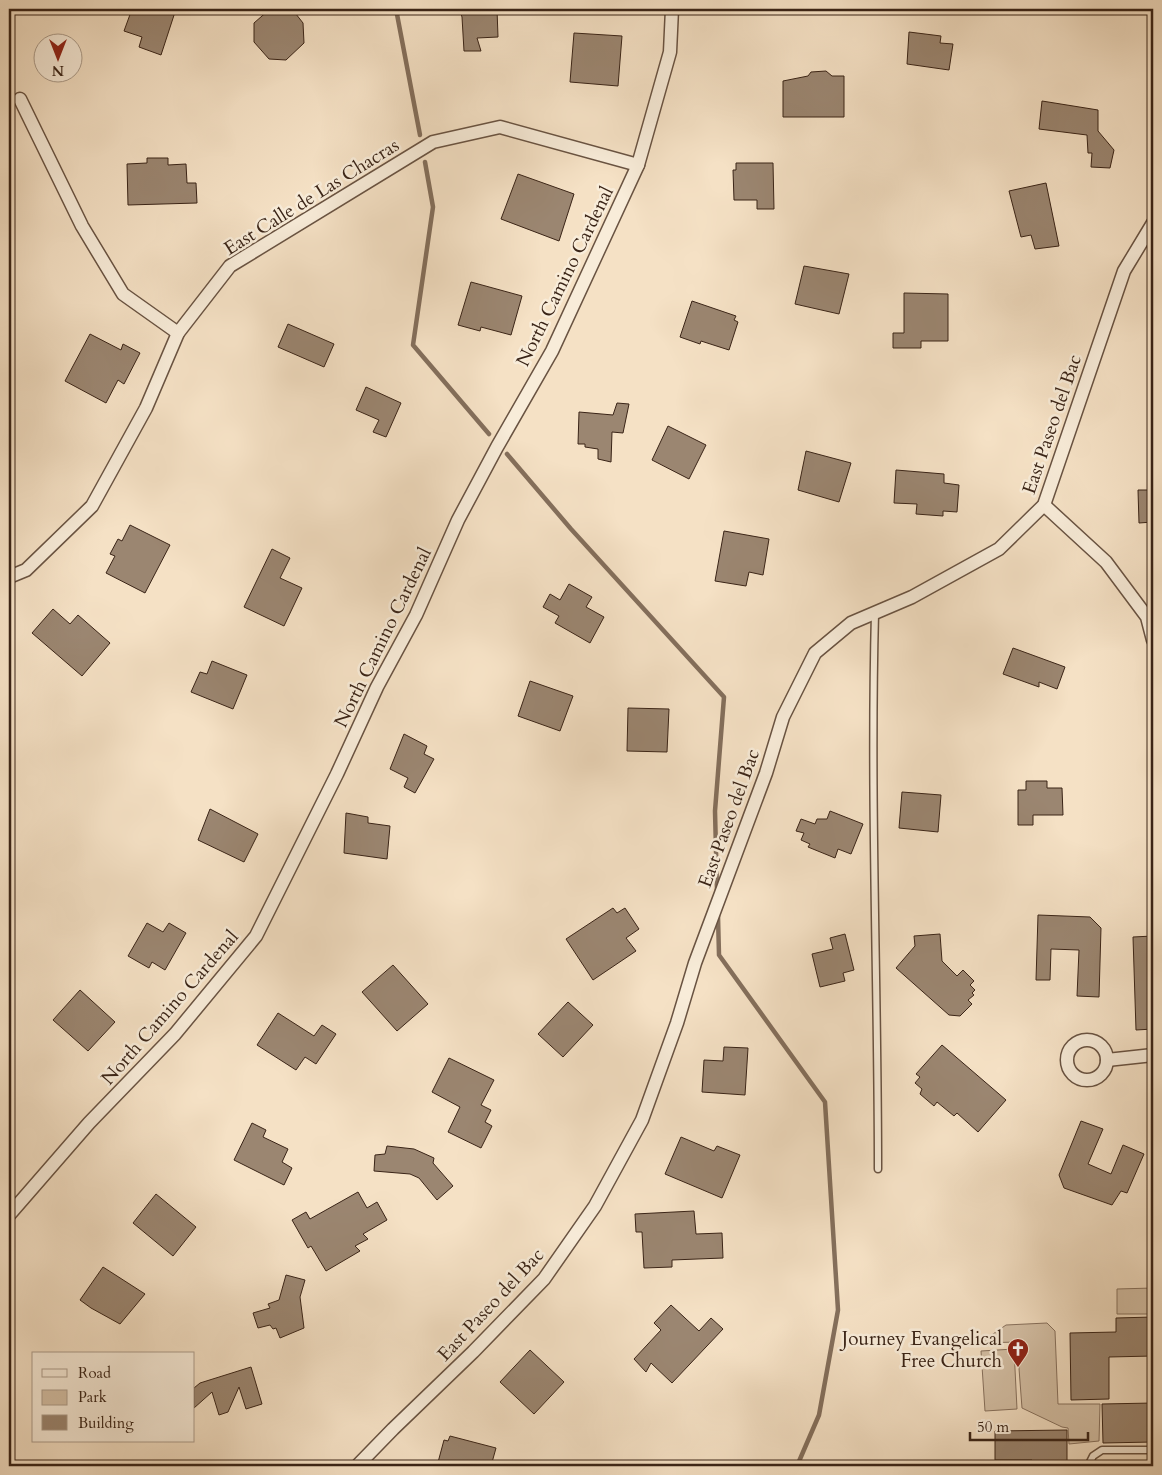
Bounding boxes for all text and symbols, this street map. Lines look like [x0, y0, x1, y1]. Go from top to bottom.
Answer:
north arrow [32, 32, 82, 82]
text: N [52, 61, 64, 80]
street label: East Calle de Las Chacras [219, 132, 404, 261]
street label: North Camino Cardenal [510, 182, 620, 371]
street label: East Paseo del Bac [1016, 351, 1088, 497]
street label: North Camino Cardenal [328, 543, 438, 732]
street label: East Paseo del Bac [692, 745, 766, 891]
street label: North Camino Cardenal [95, 924, 244, 1091]
street label: East Paseo del Bac [432, 1242, 550, 1367]
place label: Journey Evangelical Free Church [839, 1326, 1003, 1374]
church icon: Journey Evangelical Free Church [1006, 1337, 1030, 1368]
legend [32, 1352, 195, 1442]
text: Road [78, 1363, 111, 1383]
text: Park [78, 1387, 107, 1407]
scale bar [970, 1410, 1087, 1442]
text: Building [78, 1413, 134, 1433]
text: 50 m [977, 1417, 1009, 1437]

